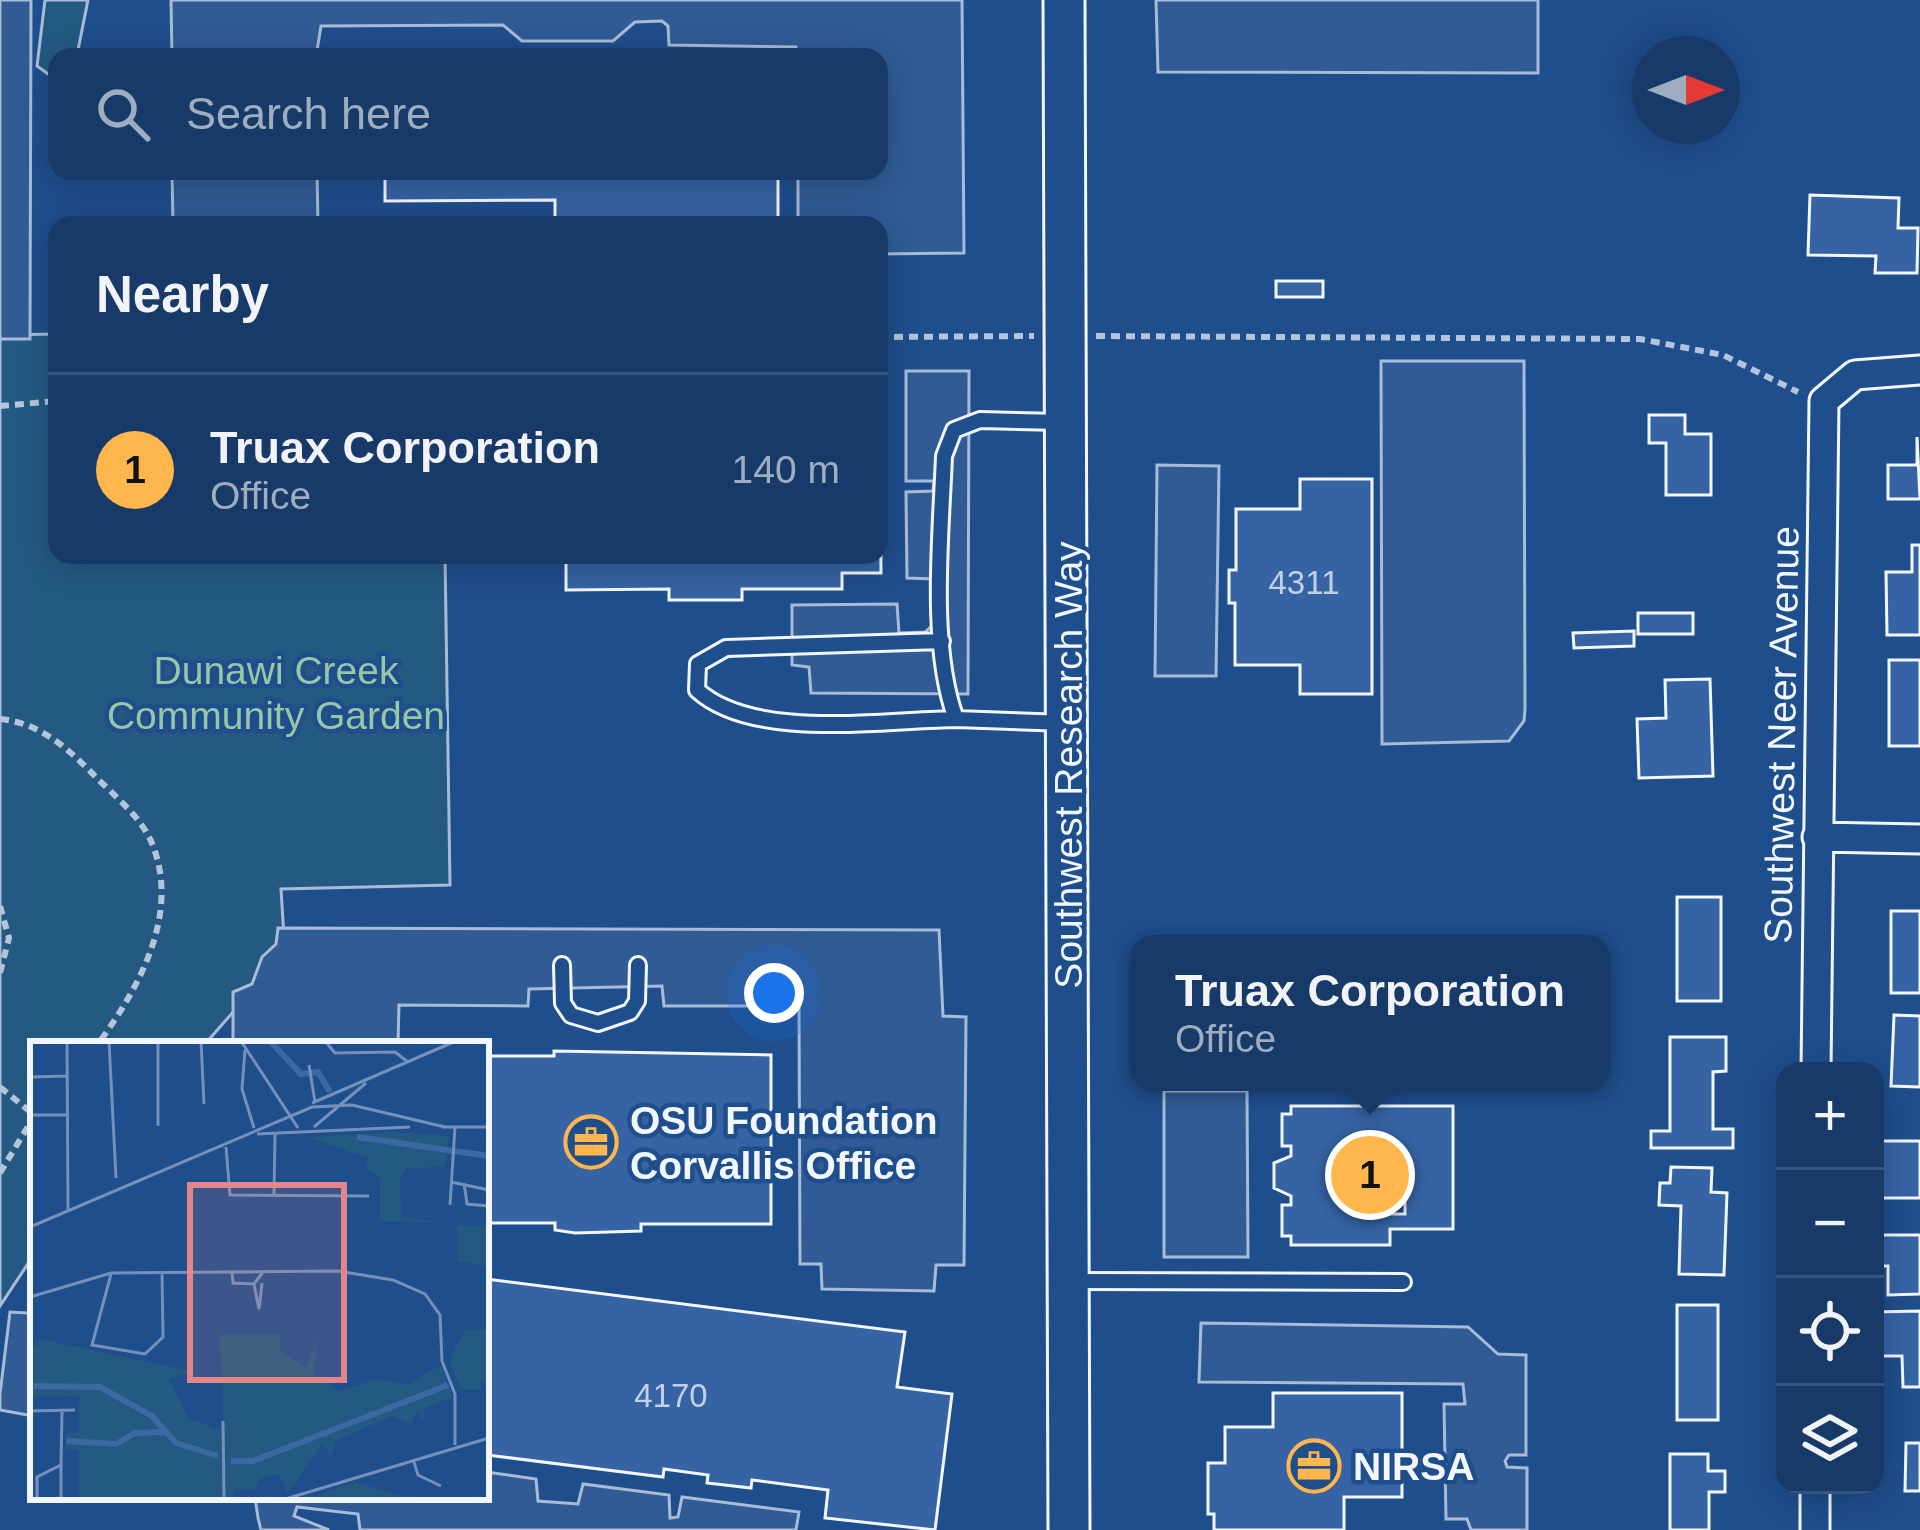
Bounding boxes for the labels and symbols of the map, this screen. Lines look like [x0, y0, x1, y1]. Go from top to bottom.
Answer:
north arrow [1632, 36, 1740, 144]
street label: Southwest Neer Avenue [1756, 526, 1807, 944]
street label: Southwest Research Way [1047, 541, 1090, 989]
house number: 4311 [1269, 564, 1339, 601]
park label: Dunawi Creek Community Garden [107, 649, 445, 737]
your location [744, 963, 804, 1023]
inset map [30, 1041, 489, 1500]
place label: OSU Foundation Corvallis Office [630, 1099, 938, 1187]
office icon: OSU Foundation Corvallis Office [563, 1114, 619, 1170]
pin: 1 [1331, 1130, 1409, 1220]
house number: 4170 [634, 1377, 708, 1414]
office icon: NIRSA [1286, 1438, 1342, 1494]
place label: NIRSA [1353, 1445, 1474, 1488]

